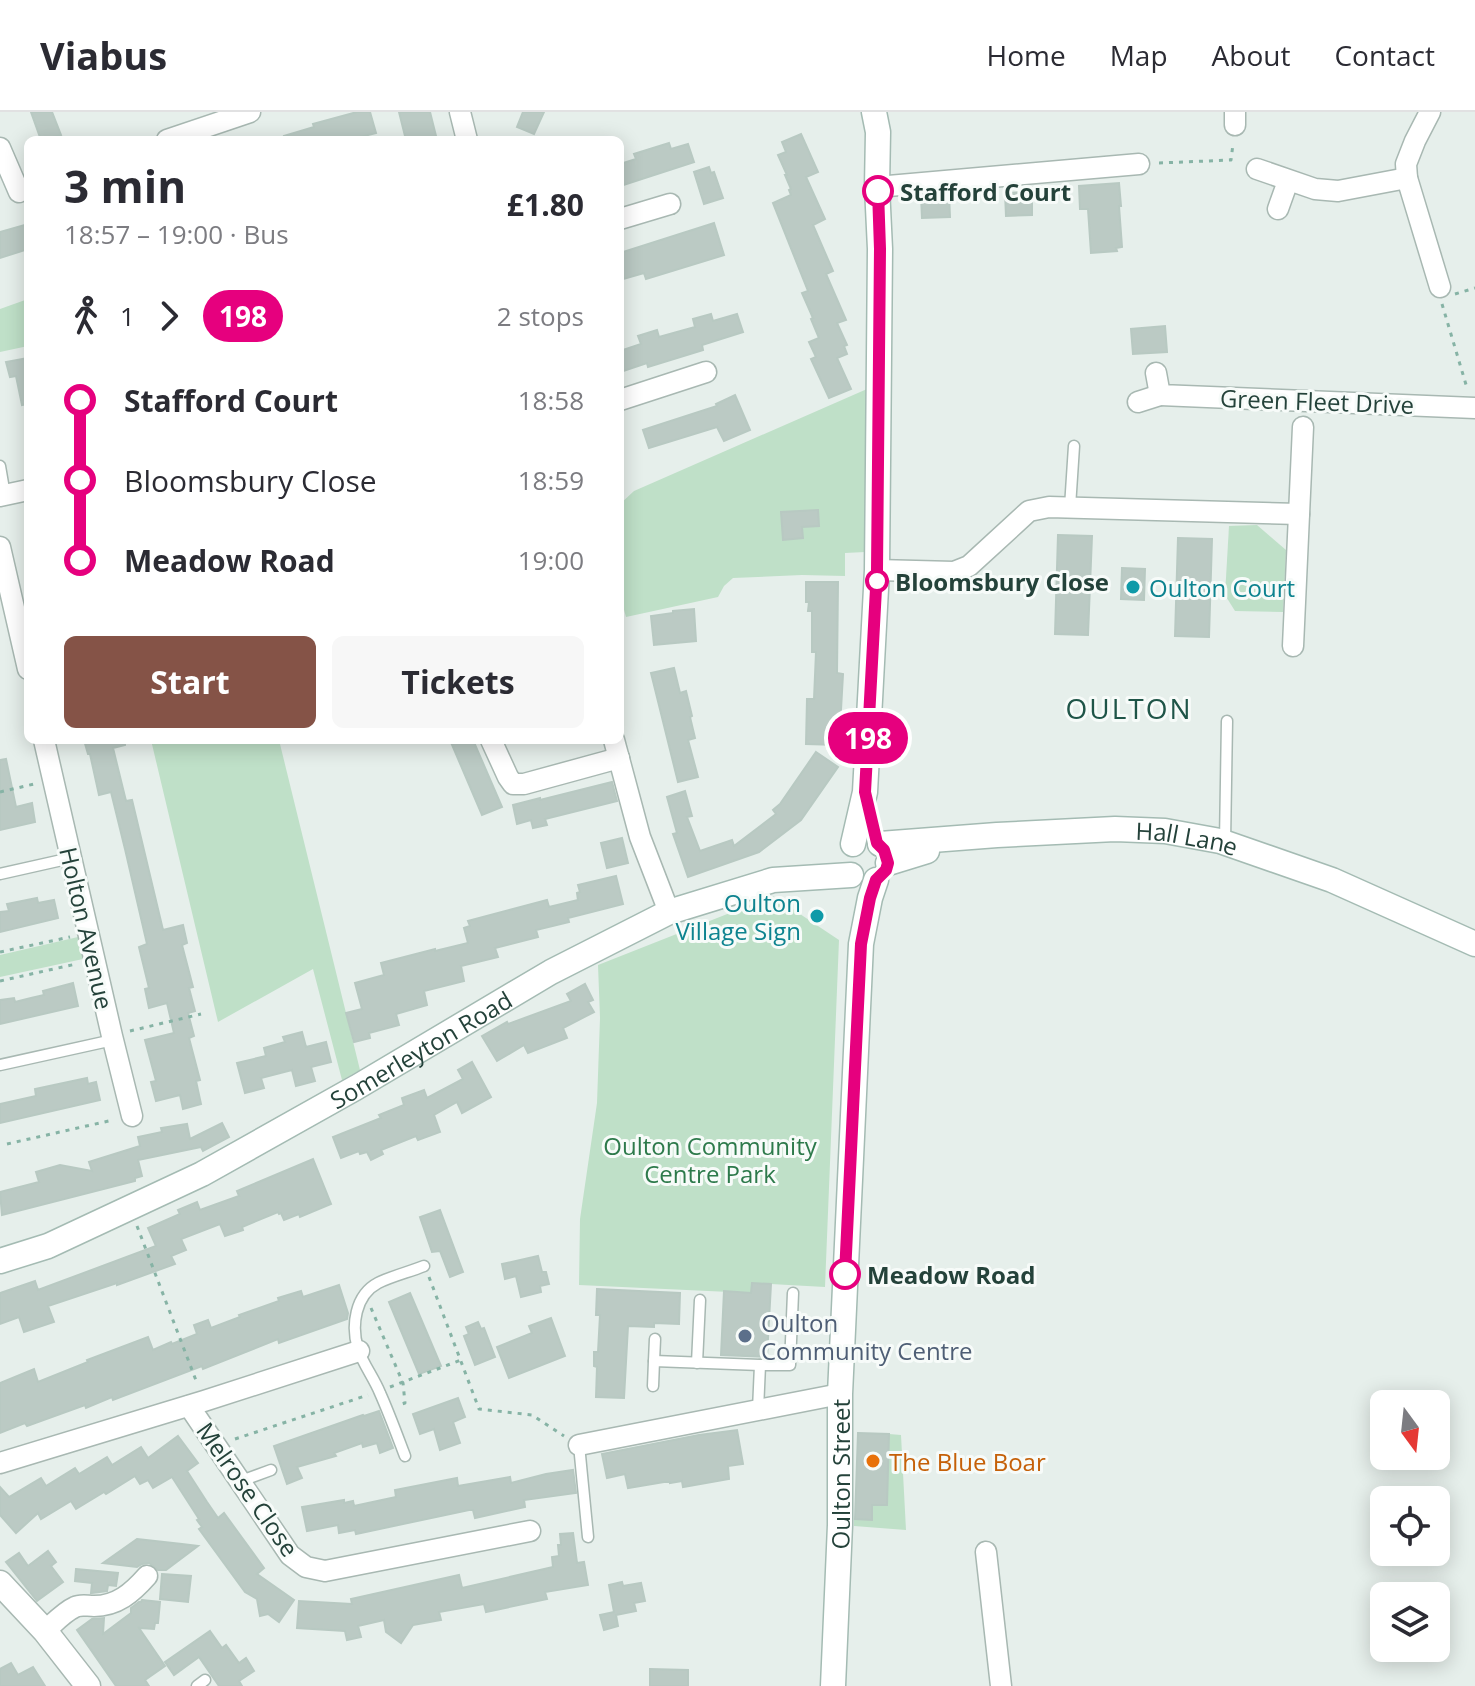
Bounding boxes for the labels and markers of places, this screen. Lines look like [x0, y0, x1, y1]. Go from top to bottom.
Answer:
place label: Stafford Court [900, 175, 1071, 208]
marker: Stafford Court [863, 176, 893, 206]
place label: Bloomsbury Close [895, 565, 1109, 598]
marker: Bloomsbury Close [866, 570, 888, 592]
place label: Oulton Court [1149, 571, 1295, 604]
marker: Oulton Court [1124, 578, 1142, 596]
place label: Oulton Village Sign [675, 886, 801, 947]
marker: Oulton Village Sign [808, 907, 826, 925]
place label: Meadow Road [867, 1258, 1036, 1291]
marker: Meadow Road [830, 1259, 860, 1289]
place label: Oulton Community Centre [761, 1306, 972, 1367]
marker: Oulton Community Centre [736, 1327, 754, 1345]
place label: The Blue Boar [889, 1445, 1046, 1478]
marker: The Blue Boar [864, 1452, 882, 1470]

